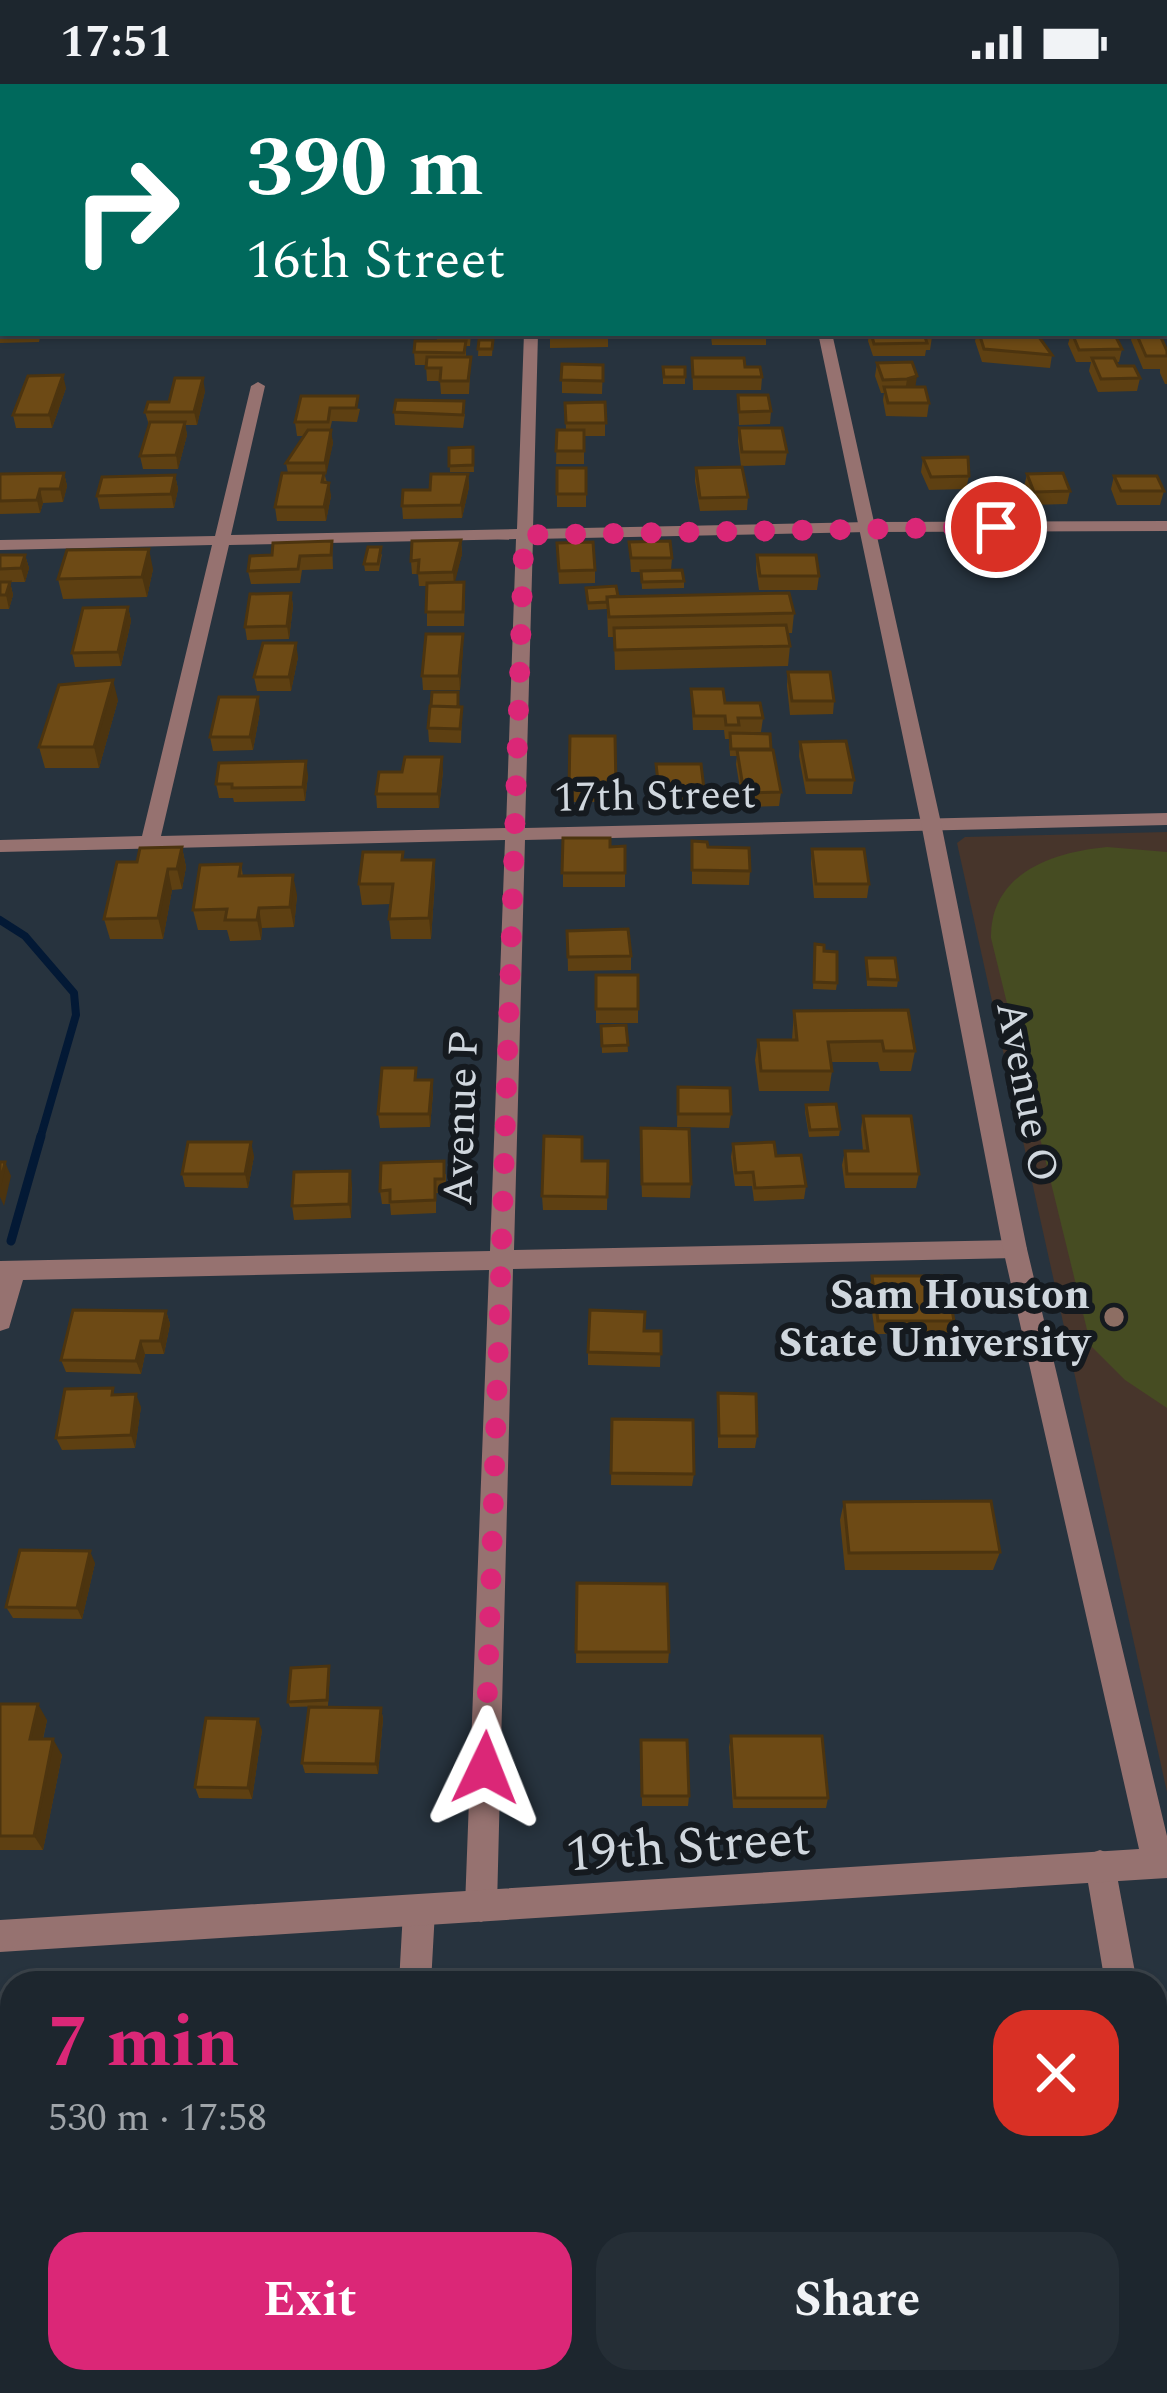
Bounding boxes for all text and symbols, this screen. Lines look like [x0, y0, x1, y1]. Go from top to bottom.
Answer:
text: 17:51 [60, 8, 173, 77]
text: 390 m [246, 105, 484, 233]
icon: right [48, 132, 204, 288]
text: 16th Street [246, 220, 506, 302]
pin [945, 476, 1047, 578]
icon: arrive [963, 494, 1029, 560]
street label: 17th Street [553, 763, 757, 830]
street label: Avenue O [978, 996, 1075, 1187]
street label: Avenue P [427, 1029, 496, 1207]
place label: Sam Houston State University [778, 1264, 1092, 1375]
marker: Sam Houston State University [1101, 1304, 1127, 1330]
position arrow [422, 1705, 548, 1831]
street label: 19th Street [563, 1800, 813, 1894]
text: 7 min [48, 1989, 240, 2098]
button: close [993, 2010, 1119, 2136]
text: 530 m · 17:58 [48, 2089, 267, 2148]
button: Exit [48, 2232, 572, 2370]
button: Share [596, 2232, 1119, 2370]

